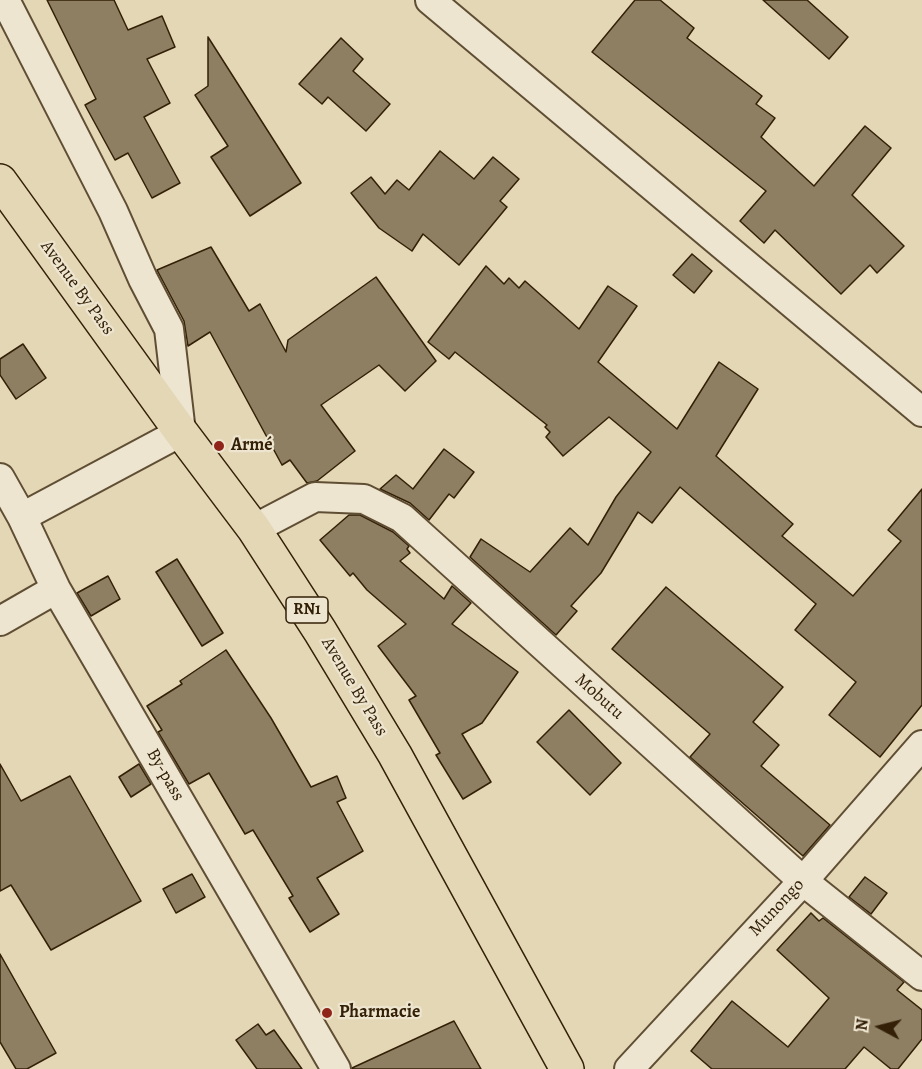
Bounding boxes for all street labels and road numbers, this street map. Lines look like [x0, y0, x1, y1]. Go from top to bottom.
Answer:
street label: Avenue By Pass [35, 236, 119, 340]
road number: RN1 [286, 597, 328, 623]
street label: Avenue By Pass [316, 634, 392, 740]
street label: Mobutu [570, 669, 628, 725]
street label: By-pass [141, 745, 189, 805]
street label: Munongo [745, 875, 809, 941]

